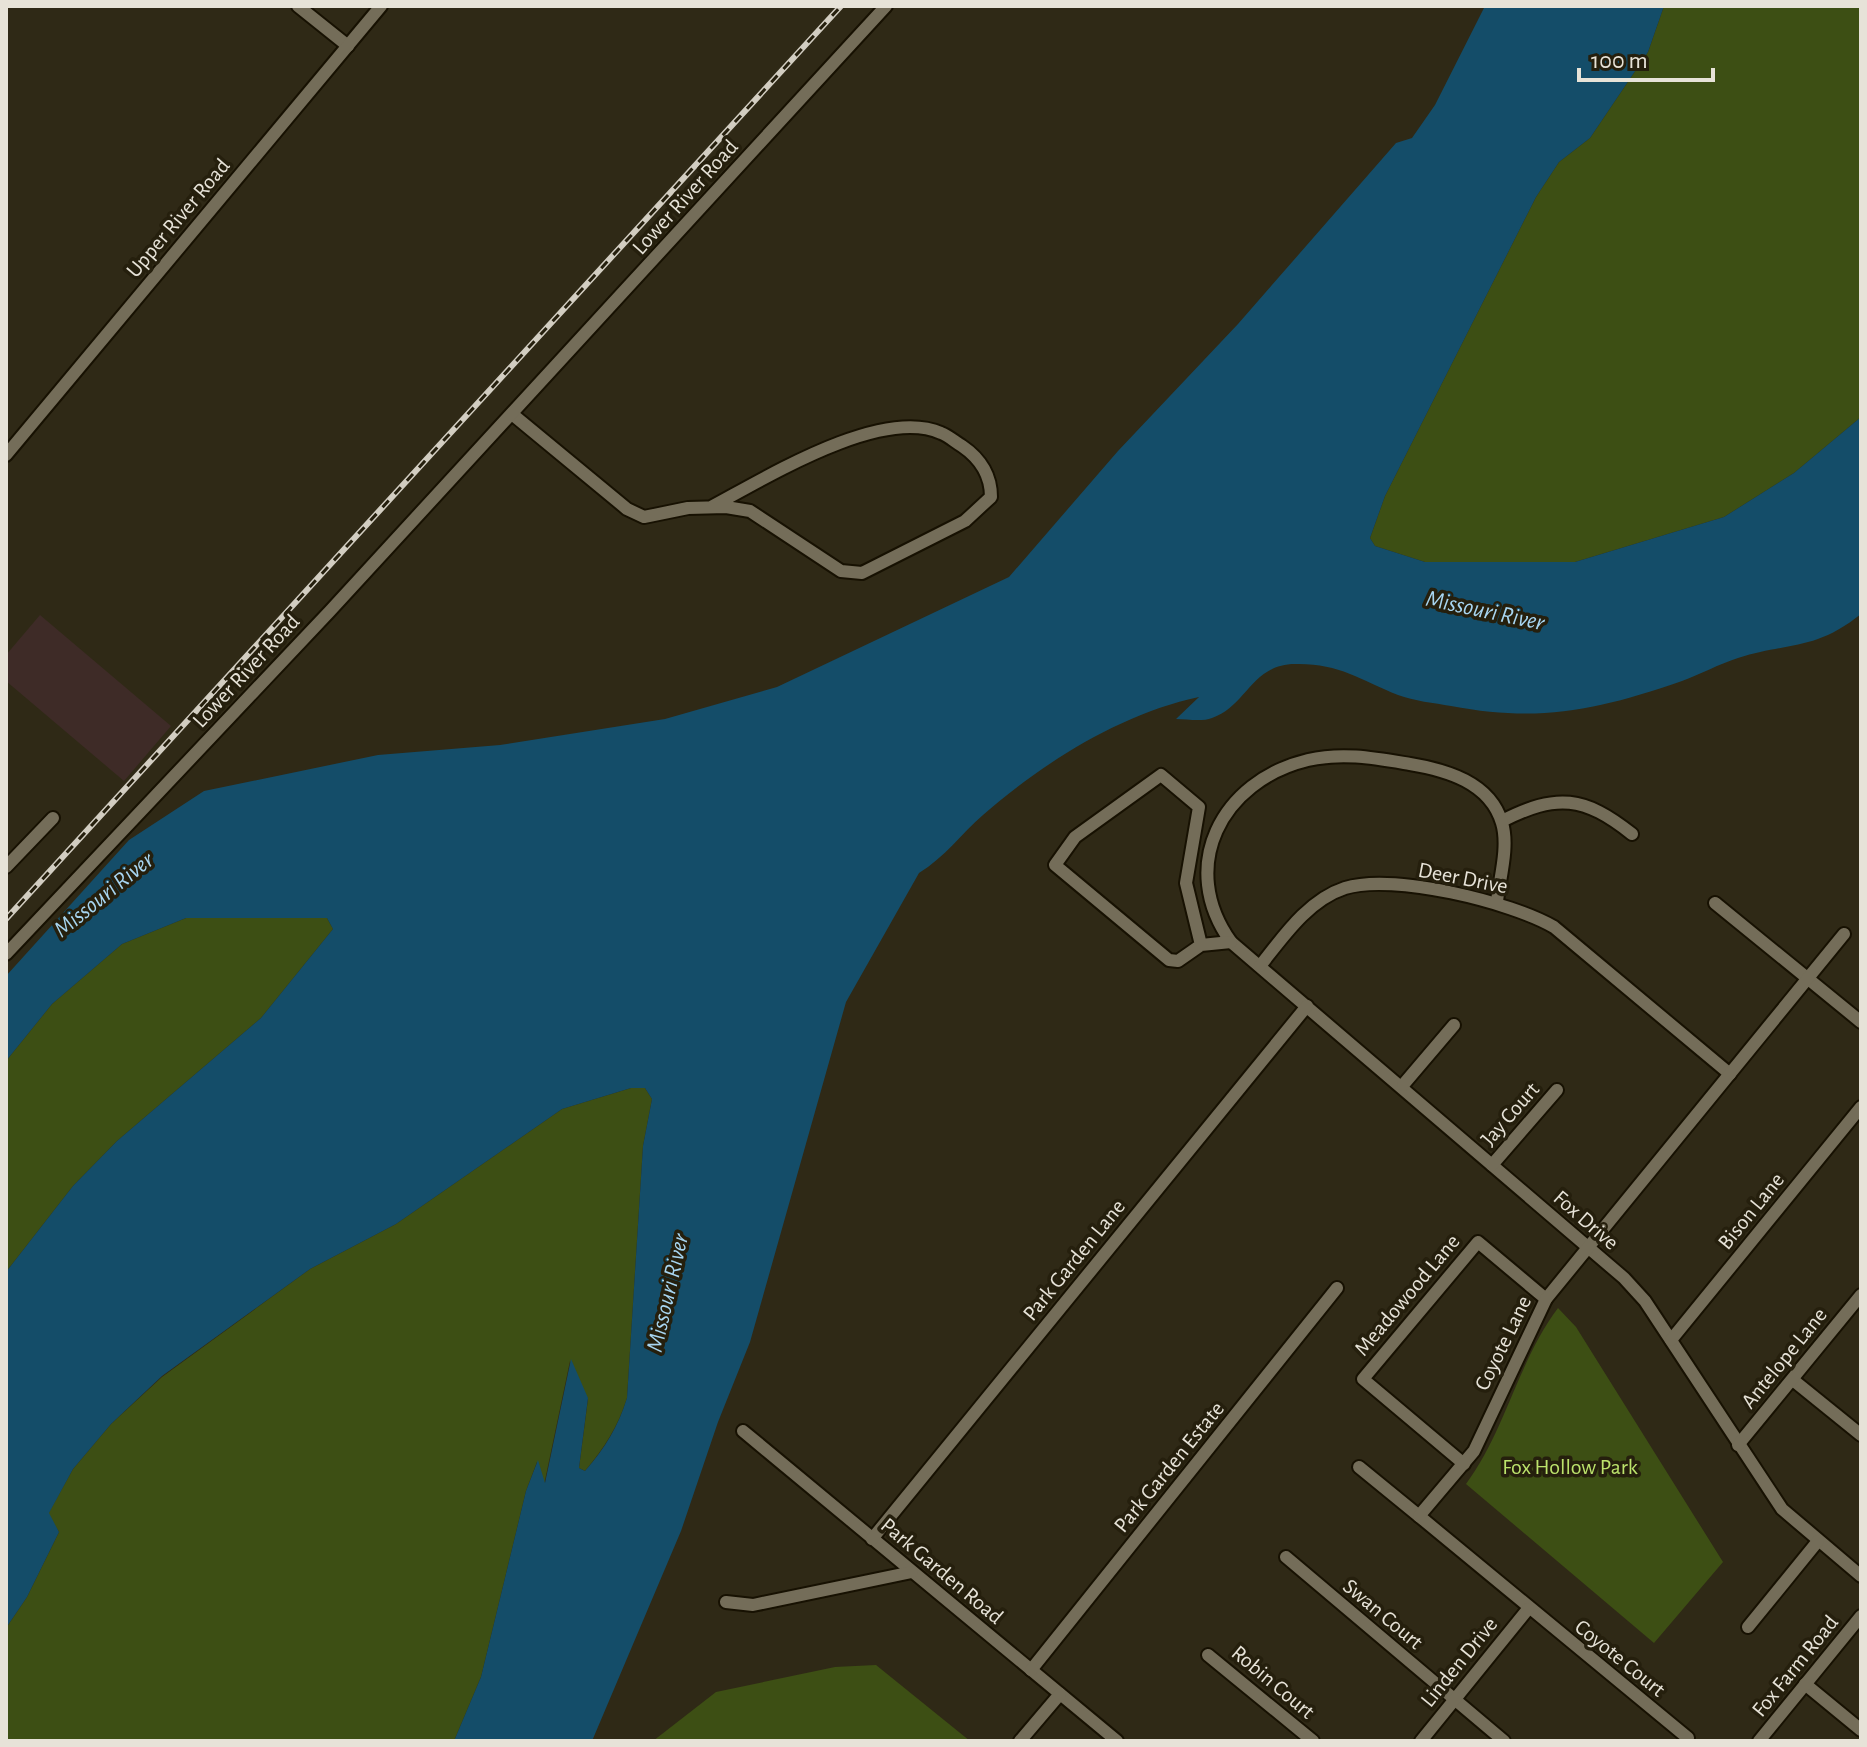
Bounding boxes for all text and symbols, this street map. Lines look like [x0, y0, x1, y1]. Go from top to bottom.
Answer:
scale bar [1579, 32, 1713, 82]
text: 100 m [1591, 49, 1648, 73]
street label: Lower River Road [628, 135, 742, 259]
street label: Upper River Road [122, 154, 234, 282]
water label: Missouri River [1424, 587, 1548, 636]
street label: Lower River Road [188, 610, 304, 732]
water label: Missouri River [50, 847, 159, 942]
street label: Deer Drive [1416, 859, 1510, 897]
street label: Jay Court [1477, 1078, 1543, 1150]
street label: Bison Lane [1714, 1169, 1788, 1253]
street label: Fox Drive [1549, 1186, 1623, 1254]
street label: Park Garden Lane [1019, 1195, 1129, 1325]
water label: Missouri River [643, 1230, 694, 1354]
street label: Meadowood Lane [1350, 1230, 1464, 1360]
street label: Coyote Lane [1471, 1292, 1535, 1394]
street label: Antelope Lane [1737, 1303, 1831, 1413]
street label: Park Garden Estate [1110, 1398, 1228, 1536]
park label: Fox Hollow Park [1502, 1456, 1638, 1478]
street label: Park Garden Road [877, 1514, 1007, 1628]
street label: Swan Court [1339, 1575, 1427, 1653]
street label: Fox Farm Road [1748, 1611, 1842, 1721]
street label: Linden Drive [1416, 1613, 1502, 1711]
street label: Coyote Court [1571, 1615, 1669, 1701]
street label: Robin Court [1227, 1641, 1319, 1723]

